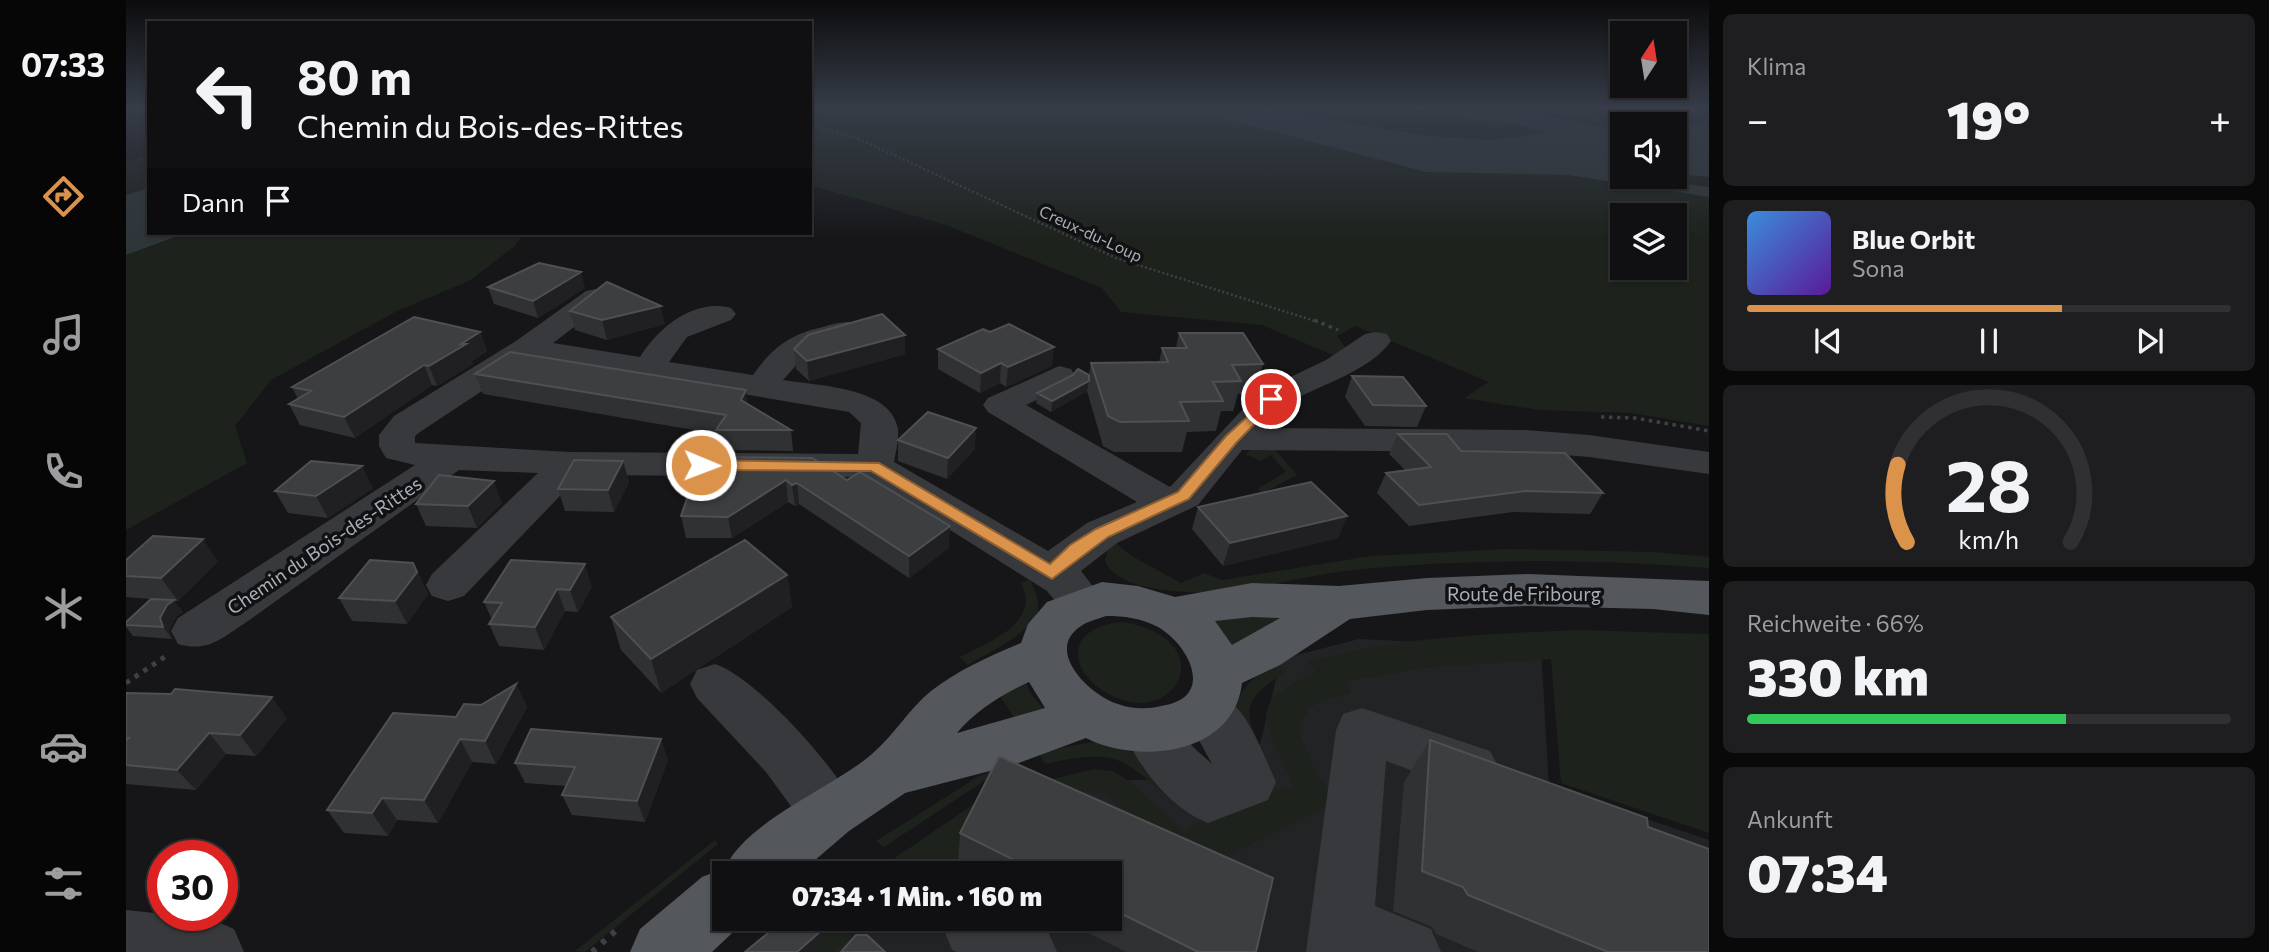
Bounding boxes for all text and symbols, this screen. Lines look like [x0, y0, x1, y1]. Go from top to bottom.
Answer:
north arrow [1610, 21, 1687, 98]
map controls [1610, 21, 1687, 280]
text: 07:33 [21, 44, 105, 84]
text: 80 m [297, 45, 412, 105]
icon: left [182, 49, 273, 140]
text: Klima [1747, 52, 1806, 80]
text: 19° [1947, 86, 2030, 150]
text: − [1747, 95, 1769, 142]
text: + [2209, 95, 2231, 142]
text: Chemin du Bois-des-Rittes [297, 105, 684, 145]
button: sound [1610, 112, 1687, 189]
icon: directions [39, 172, 88, 221]
icon: arrive [259, 182, 297, 220]
text: Dann [182, 186, 245, 217]
street label: Creux-du-Loup [1036, 201, 1146, 265]
button: layers [1610, 203, 1687, 280]
text: Blue Orbit [1852, 223, 1975, 254]
text: Sona [1852, 254, 1904, 282]
icon: music [39, 310, 88, 359]
icon: previous [1809, 322, 1847, 360]
icon: pause [1970, 322, 2008, 360]
icon: next [2131, 322, 2169, 360]
pin [1241, 369, 1301, 429]
icon: arrive [1252, 380, 1290, 418]
position arrow [664, 428, 738, 502]
text: 28 [1946, 438, 2032, 527]
icon: phone [39, 447, 88, 496]
street label: Chemin du Bois-des-Rittes [222, 471, 426, 619]
text: km/h [1959, 524, 2019, 554]
street label: Route de Fribourg [1447, 582, 1601, 605]
icon: climate [39, 584, 88, 633]
text: Reichweite · 66% [1747, 609, 1924, 637]
text: 330 km [1747, 643, 1929, 707]
icon: car [39, 722, 88, 771]
text: Ankunft [1747, 805, 1833, 833]
text: 07:34 [1747, 839, 1888, 903]
speed limit sign: 30 [147, 840, 238, 931]
icon: filters [39, 859, 88, 908]
text: 07:34 · 1 Min. · 160 m [792, 880, 1042, 911]

